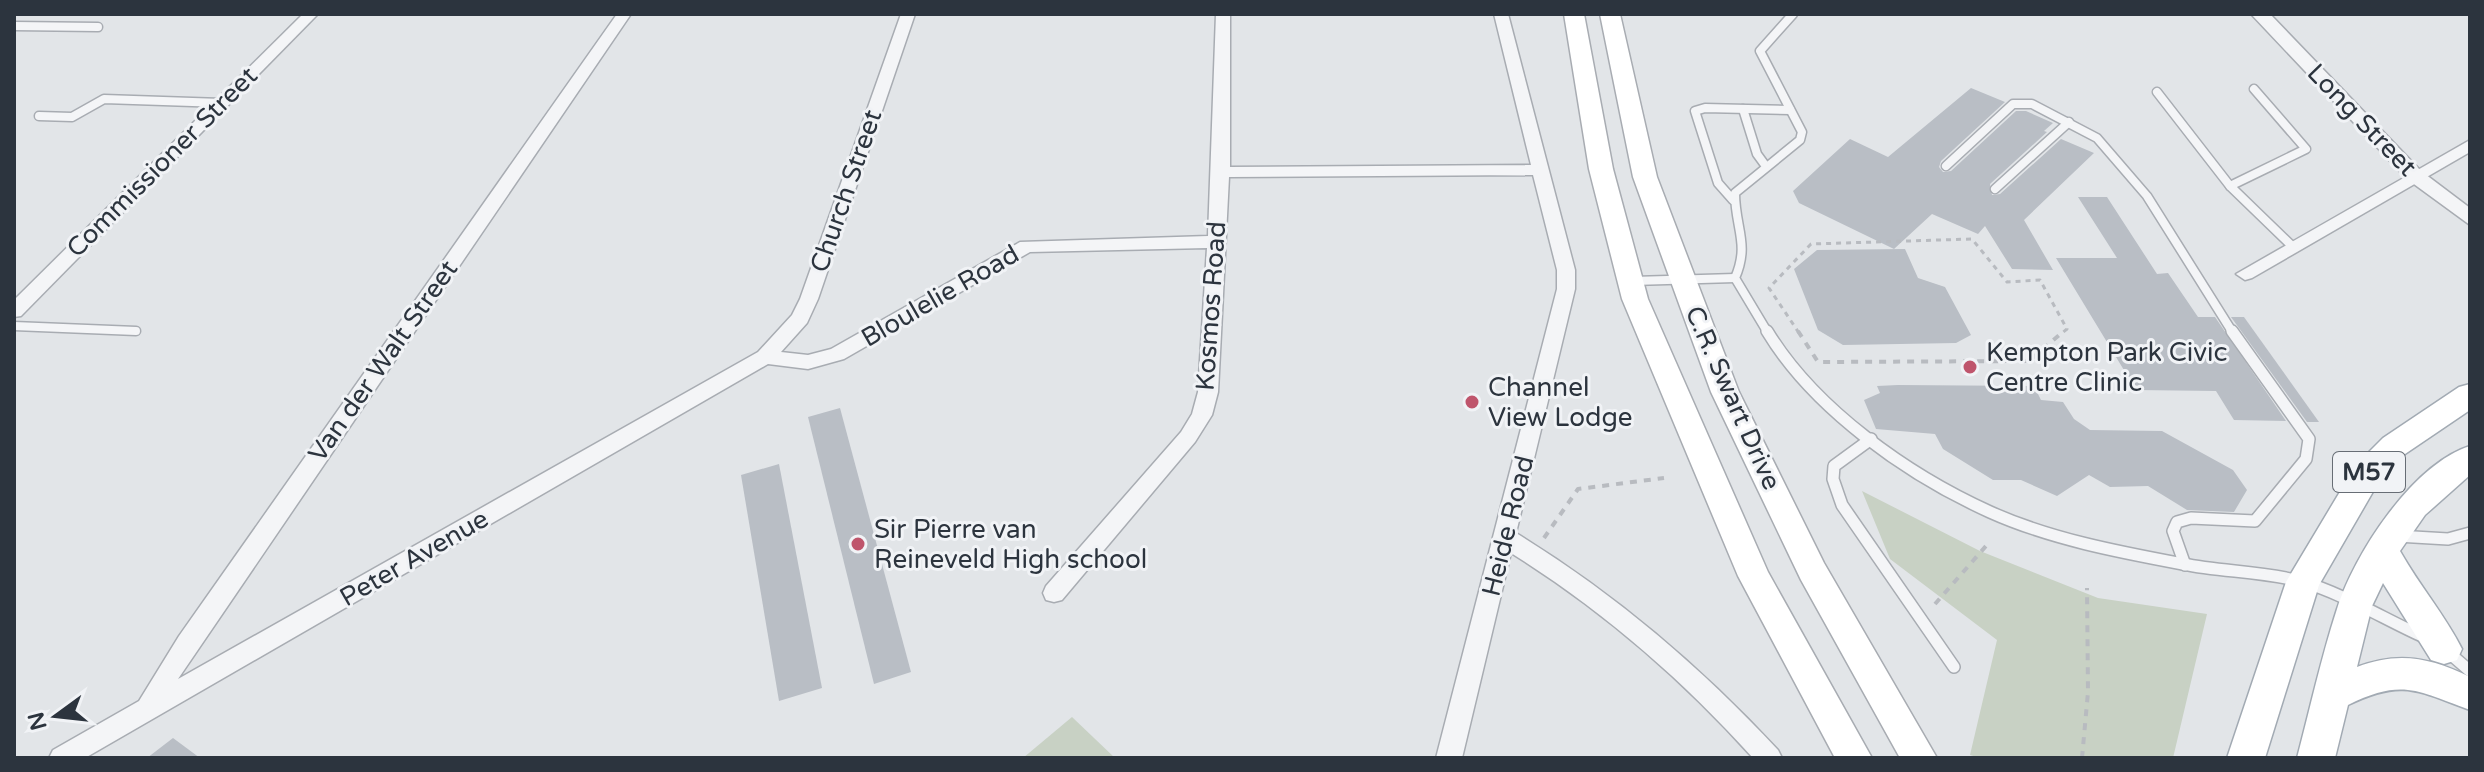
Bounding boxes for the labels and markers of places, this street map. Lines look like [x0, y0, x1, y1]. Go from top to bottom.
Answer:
place label: Kempton Park Civic Centre Clinic [1986, 337, 2227, 398]
marker: Kempton Park Civic Centre Clinic [1961, 358, 1979, 376]
place label: Channel View Lodge [1488, 372, 1633, 433]
marker: Channel View Lodge [1463, 393, 1481, 411]
place label: Sir Pierre van Reineveld High school [874, 514, 1147, 575]
marker: Sir Pierre van Reineveld High school [849, 535, 867, 553]

